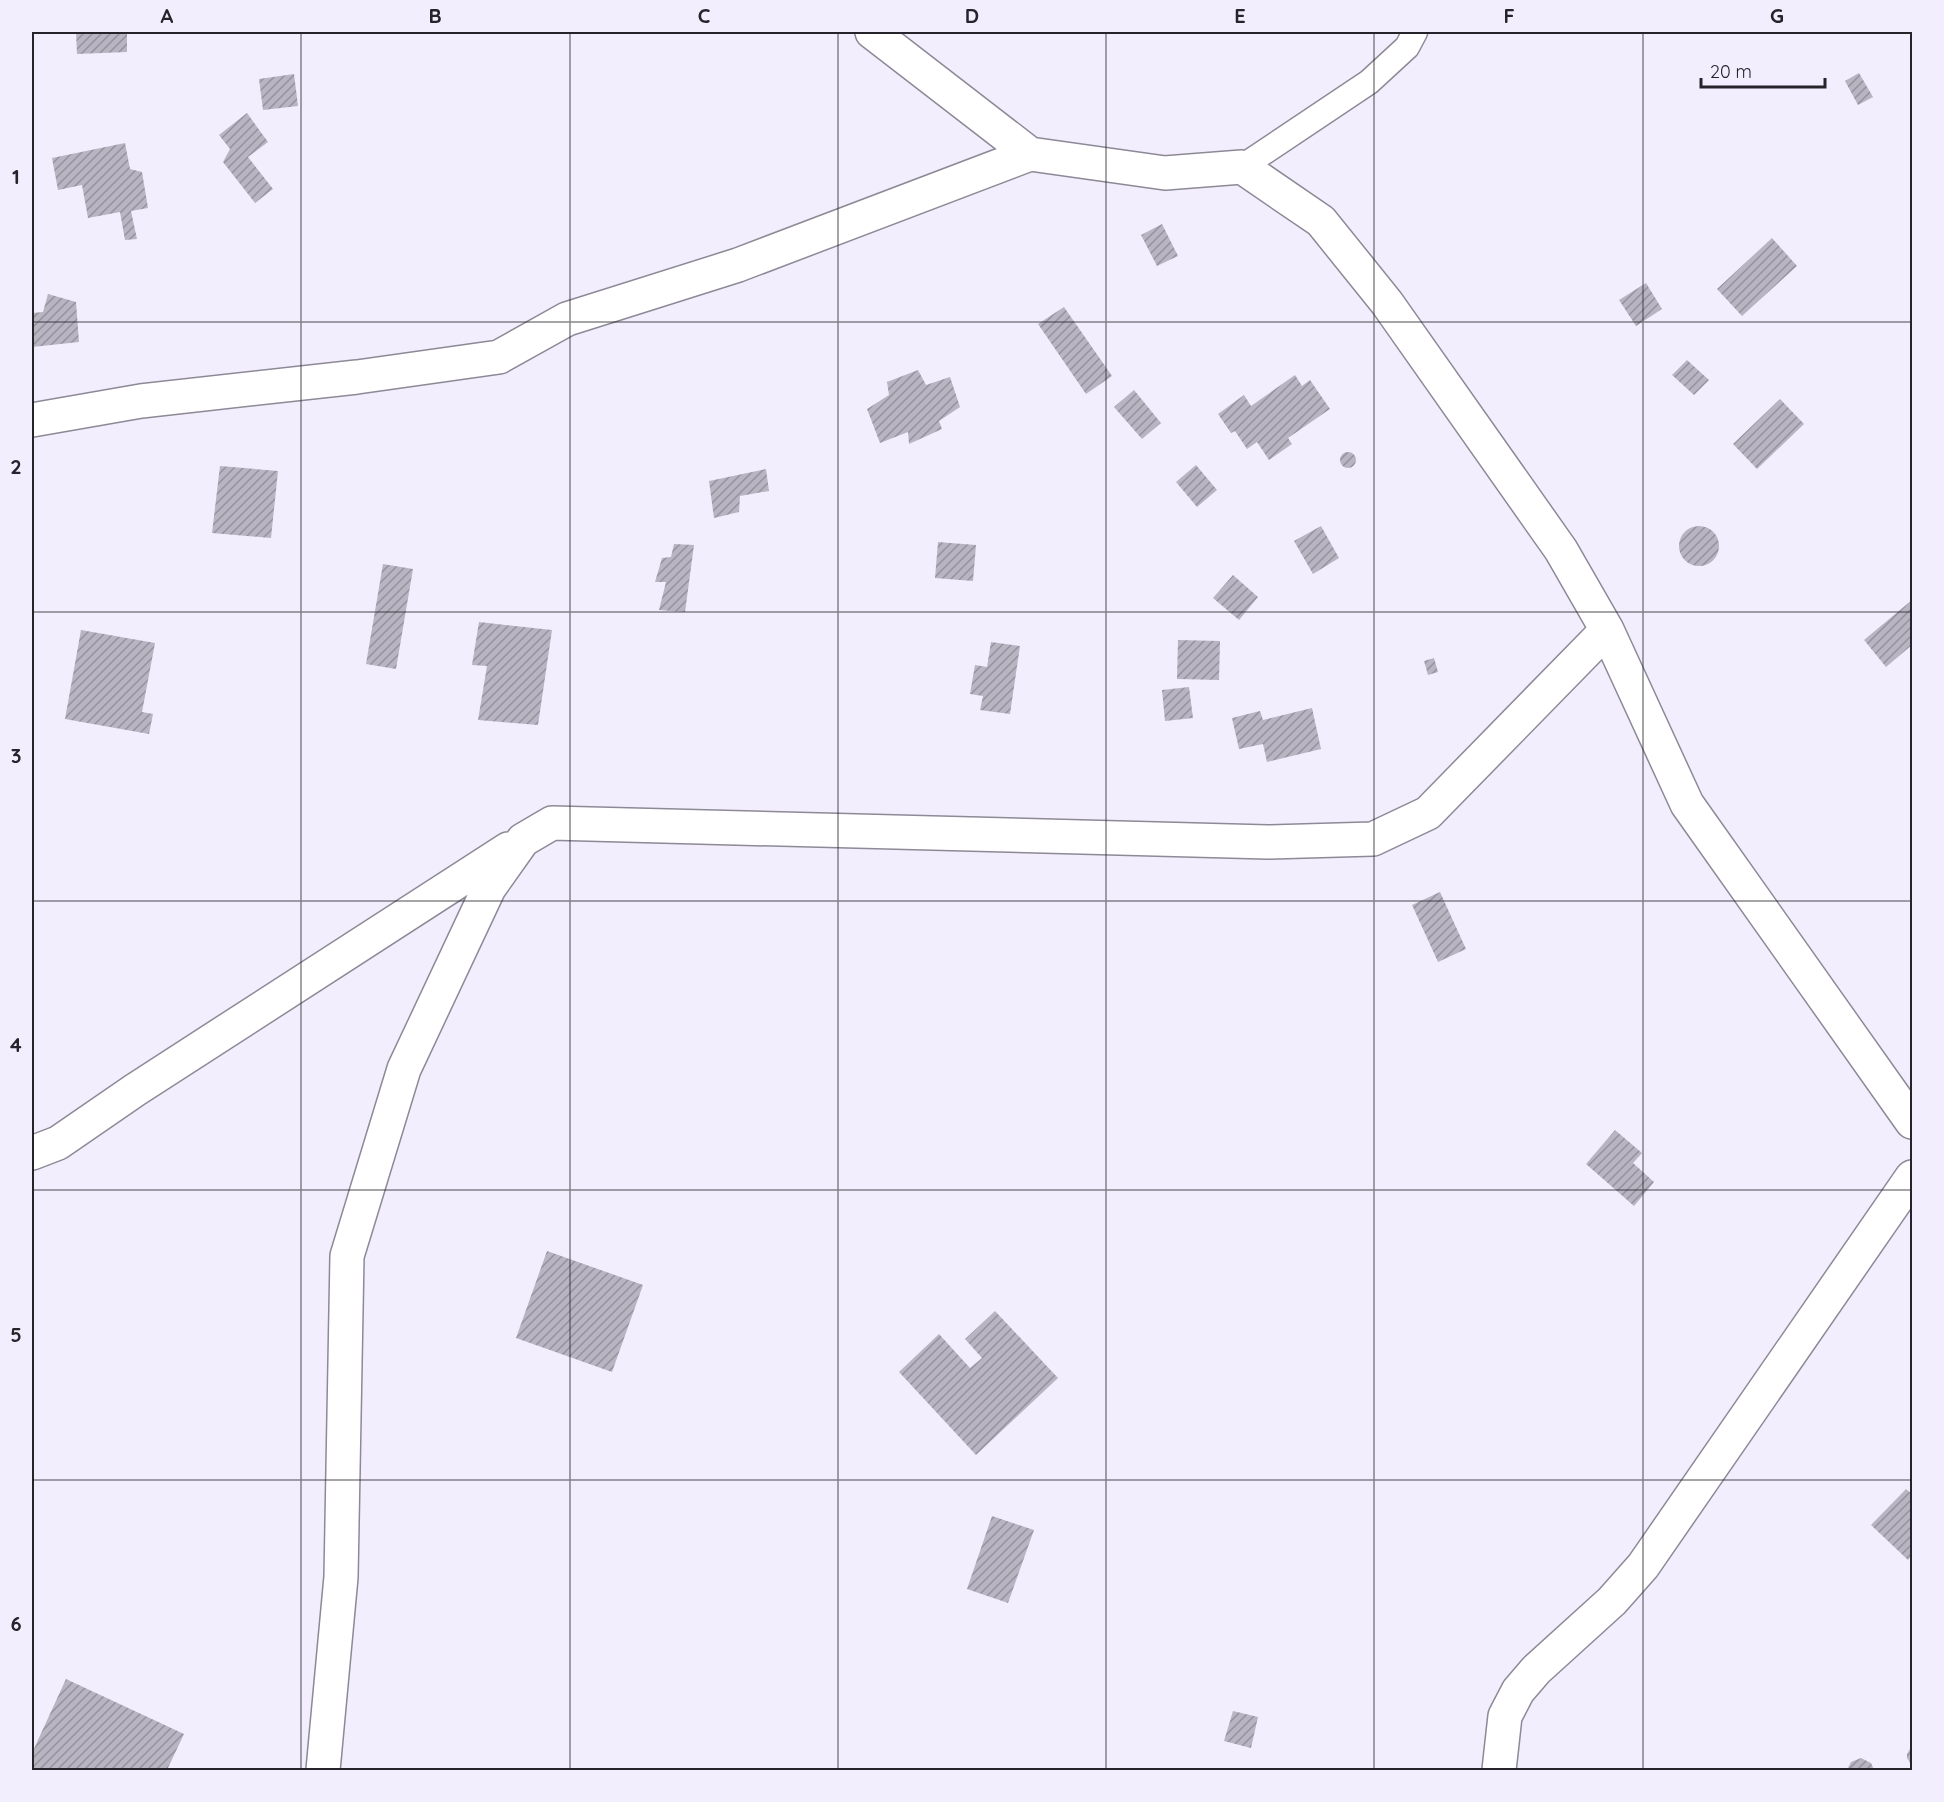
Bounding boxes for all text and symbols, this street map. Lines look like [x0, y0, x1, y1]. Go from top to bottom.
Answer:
text: A [161, 3, 174, 28]
text: B [428, 3, 442, 28]
text: C [698, 3, 711, 28]
text: D [965, 3, 979, 28]
text: E [1234, 3, 1246, 28]
text: F [1503, 3, 1515, 28]
text: G [1770, 3, 1784, 28]
scale bar [1701, 51, 1826, 89]
text: 20 m [1710, 60, 1752, 83]
text: 1 [12, 164, 20, 189]
text: 2 [10, 454, 22, 479]
text: 3 [11, 743, 21, 768]
text: 4 [10, 1032, 22, 1057]
text: 5 [10, 1322, 22, 1347]
text: 6 [10, 1611, 22, 1636]

